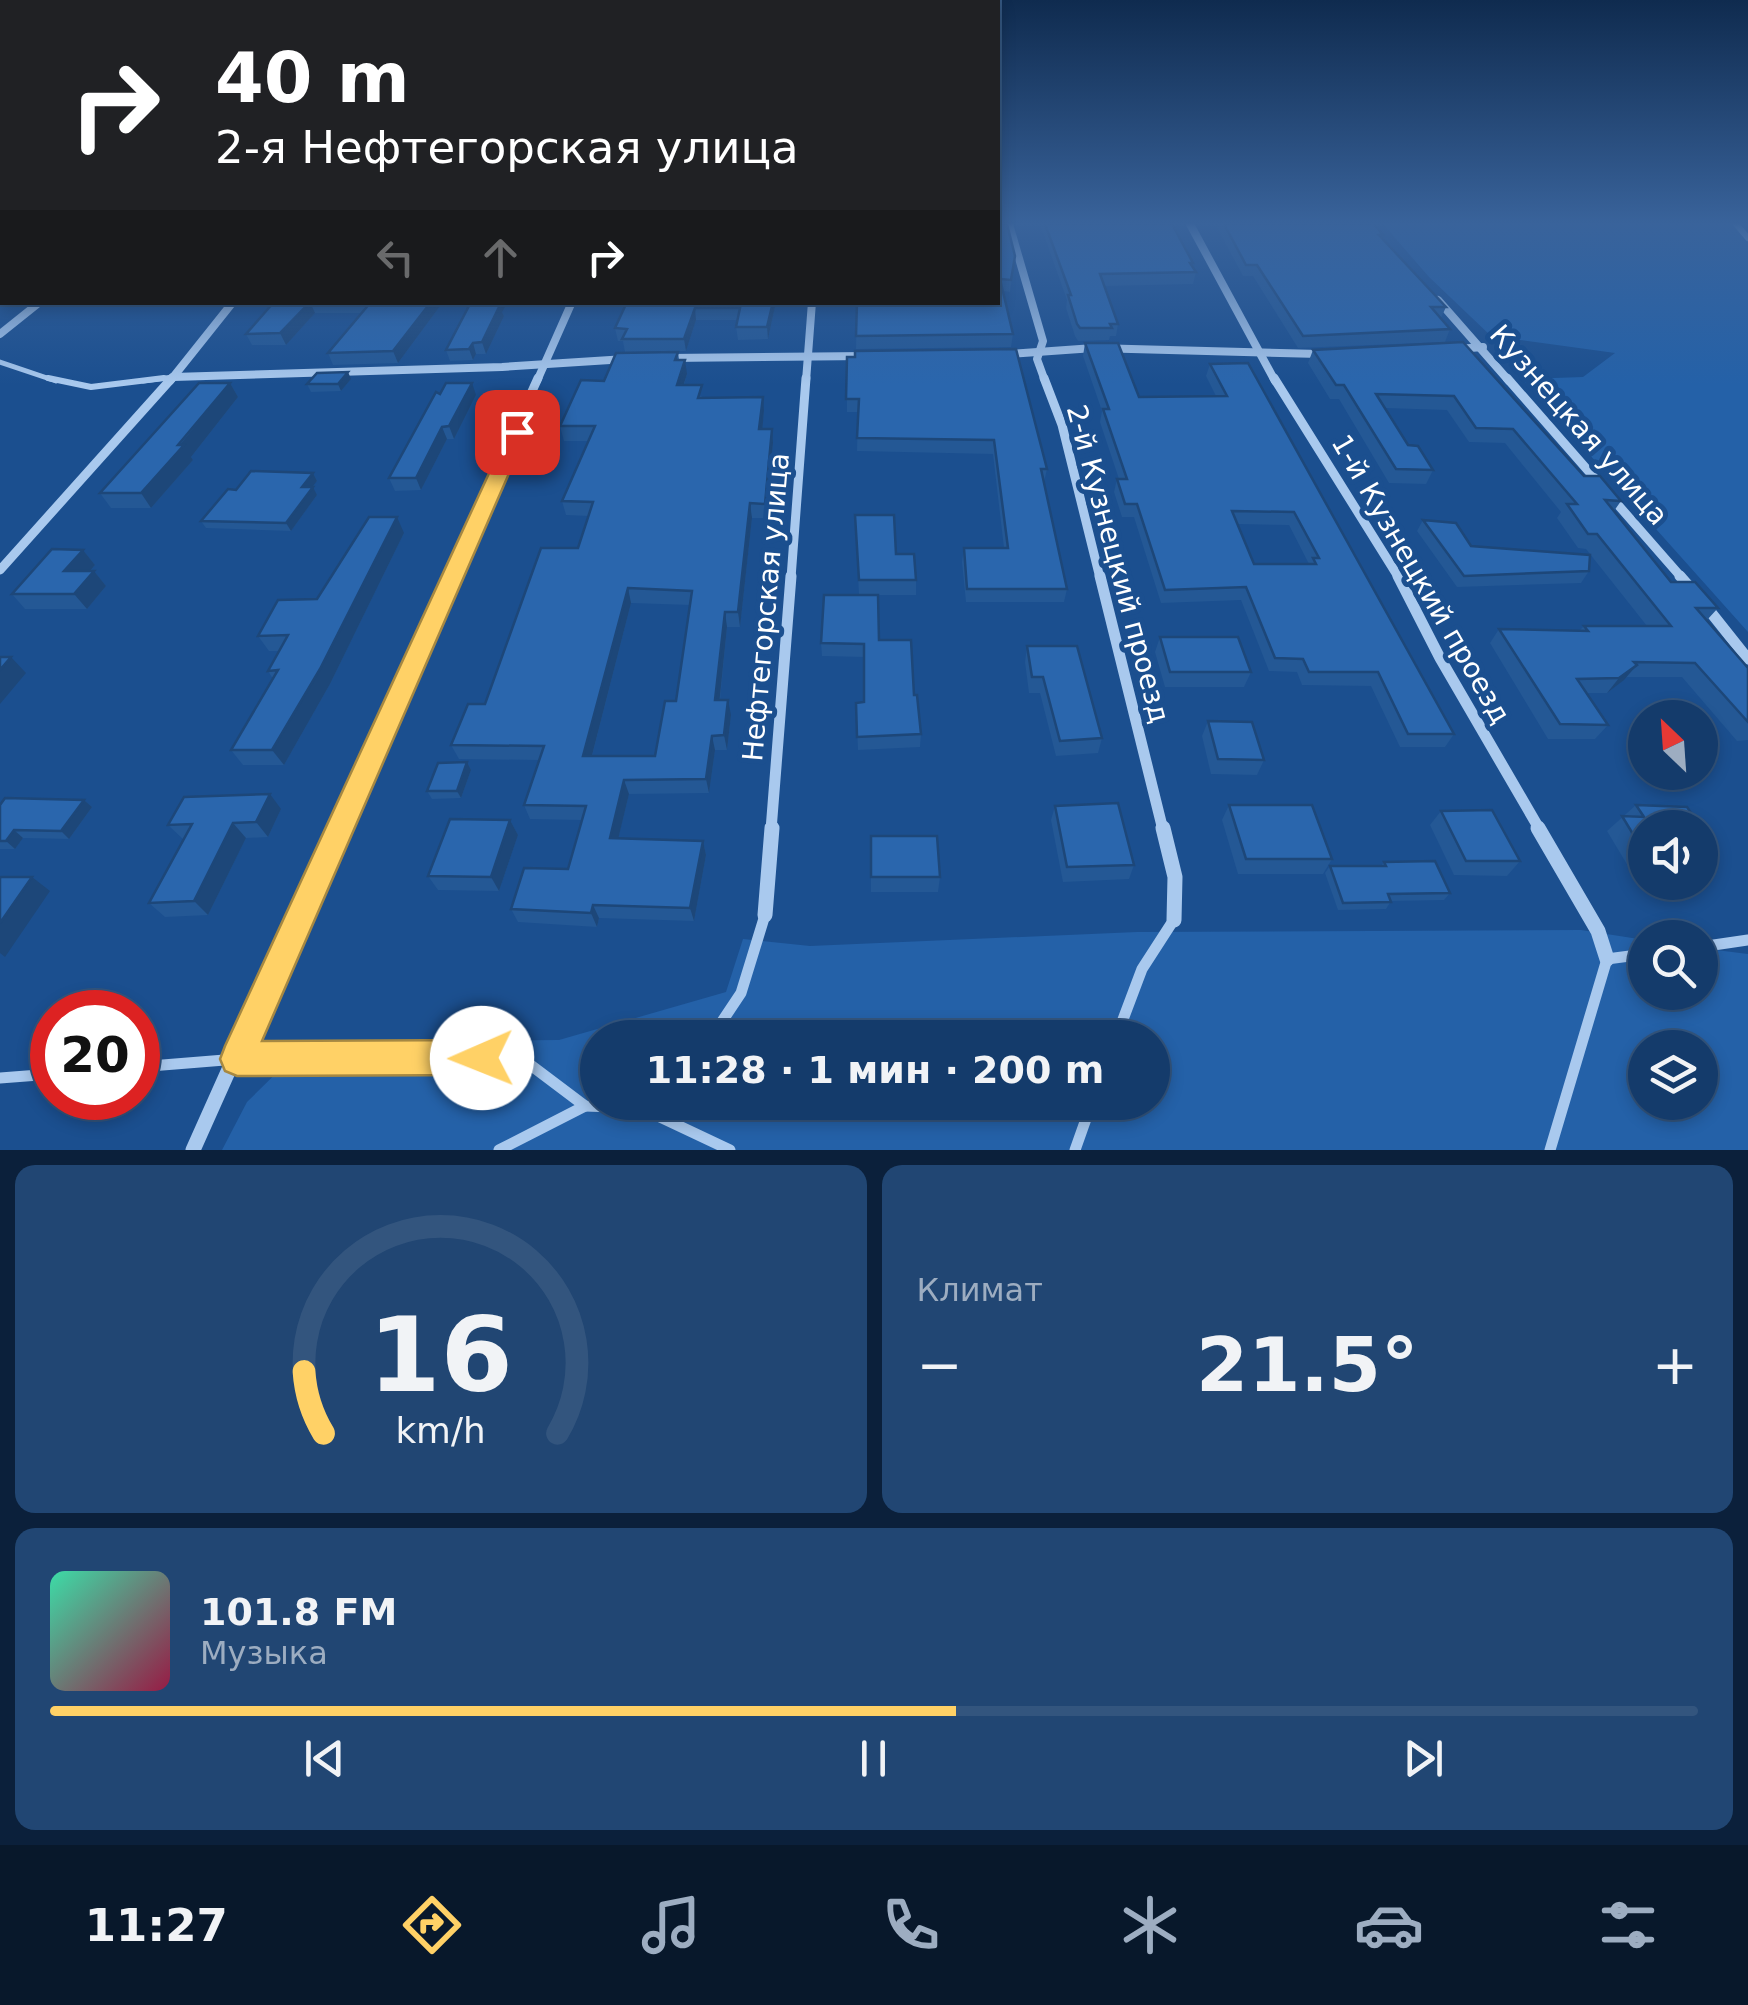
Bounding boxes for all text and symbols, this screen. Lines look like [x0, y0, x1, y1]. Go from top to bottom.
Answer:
text: 40 m [215, 37, 410, 119]
icon: right [50, 40, 180, 170]
text: 2-я Нефтегорская улица [215, 121, 799, 174]
icon: left [368, 230, 423, 285]
icon: ahead [473, 230, 528, 285]
icon: right [578, 230, 633, 285]
street label: Кузнецкая улица [1483, 318, 1675, 532]
pin [475, 390, 560, 475]
street label: 2-й Кузнецкий проезд [1060, 401, 1176, 727]
icon: arrive [490, 405, 545, 460]
street label: 1-й Кузнецкий проезд [1325, 429, 1517, 729]
street label: Нефтегорская улица [736, 451, 796, 763]
north arrow [1628, 700, 1718, 790]
map controls [1628, 700, 1718, 1120]
button: sound [1628, 810, 1718, 900]
button: search [1628, 920, 1718, 1010]
speed limit sign: 20 [30, 990, 160, 1120]
position arrow [430, 1006, 534, 1110]
button: layers [1628, 1030, 1718, 1120]
text: 11:28 · 1 мин · 200 m [646, 1048, 1104, 1092]
text: Климат [917, 1271, 1043, 1309]
text: 16 [368, 1294, 513, 1416]
text: 21.5° [1196, 1321, 1419, 1409]
text: − [917, 1333, 963, 1397]
text: + [1652, 1333, 1698, 1397]
text: km/h [396, 1410, 486, 1451]
text: 101.8 FM [200, 1590, 397, 1634]
text: Музыка [200, 1634, 328, 1672]
icon: previous [297, 1731, 352, 1786]
icon: pause [846, 1731, 901, 1786]
icon: next [1396, 1731, 1451, 1786]
icon: directions [397, 1890, 467, 1960]
icon: music [636, 1890, 706, 1960]
icon: phone [876, 1890, 946, 1960]
icon: climate [1115, 1890, 1185, 1960]
icon: car [1354, 1890, 1424, 1960]
icon: filters [1593, 1890, 1663, 1960]
text: 11:27 [85, 1899, 228, 1952]

